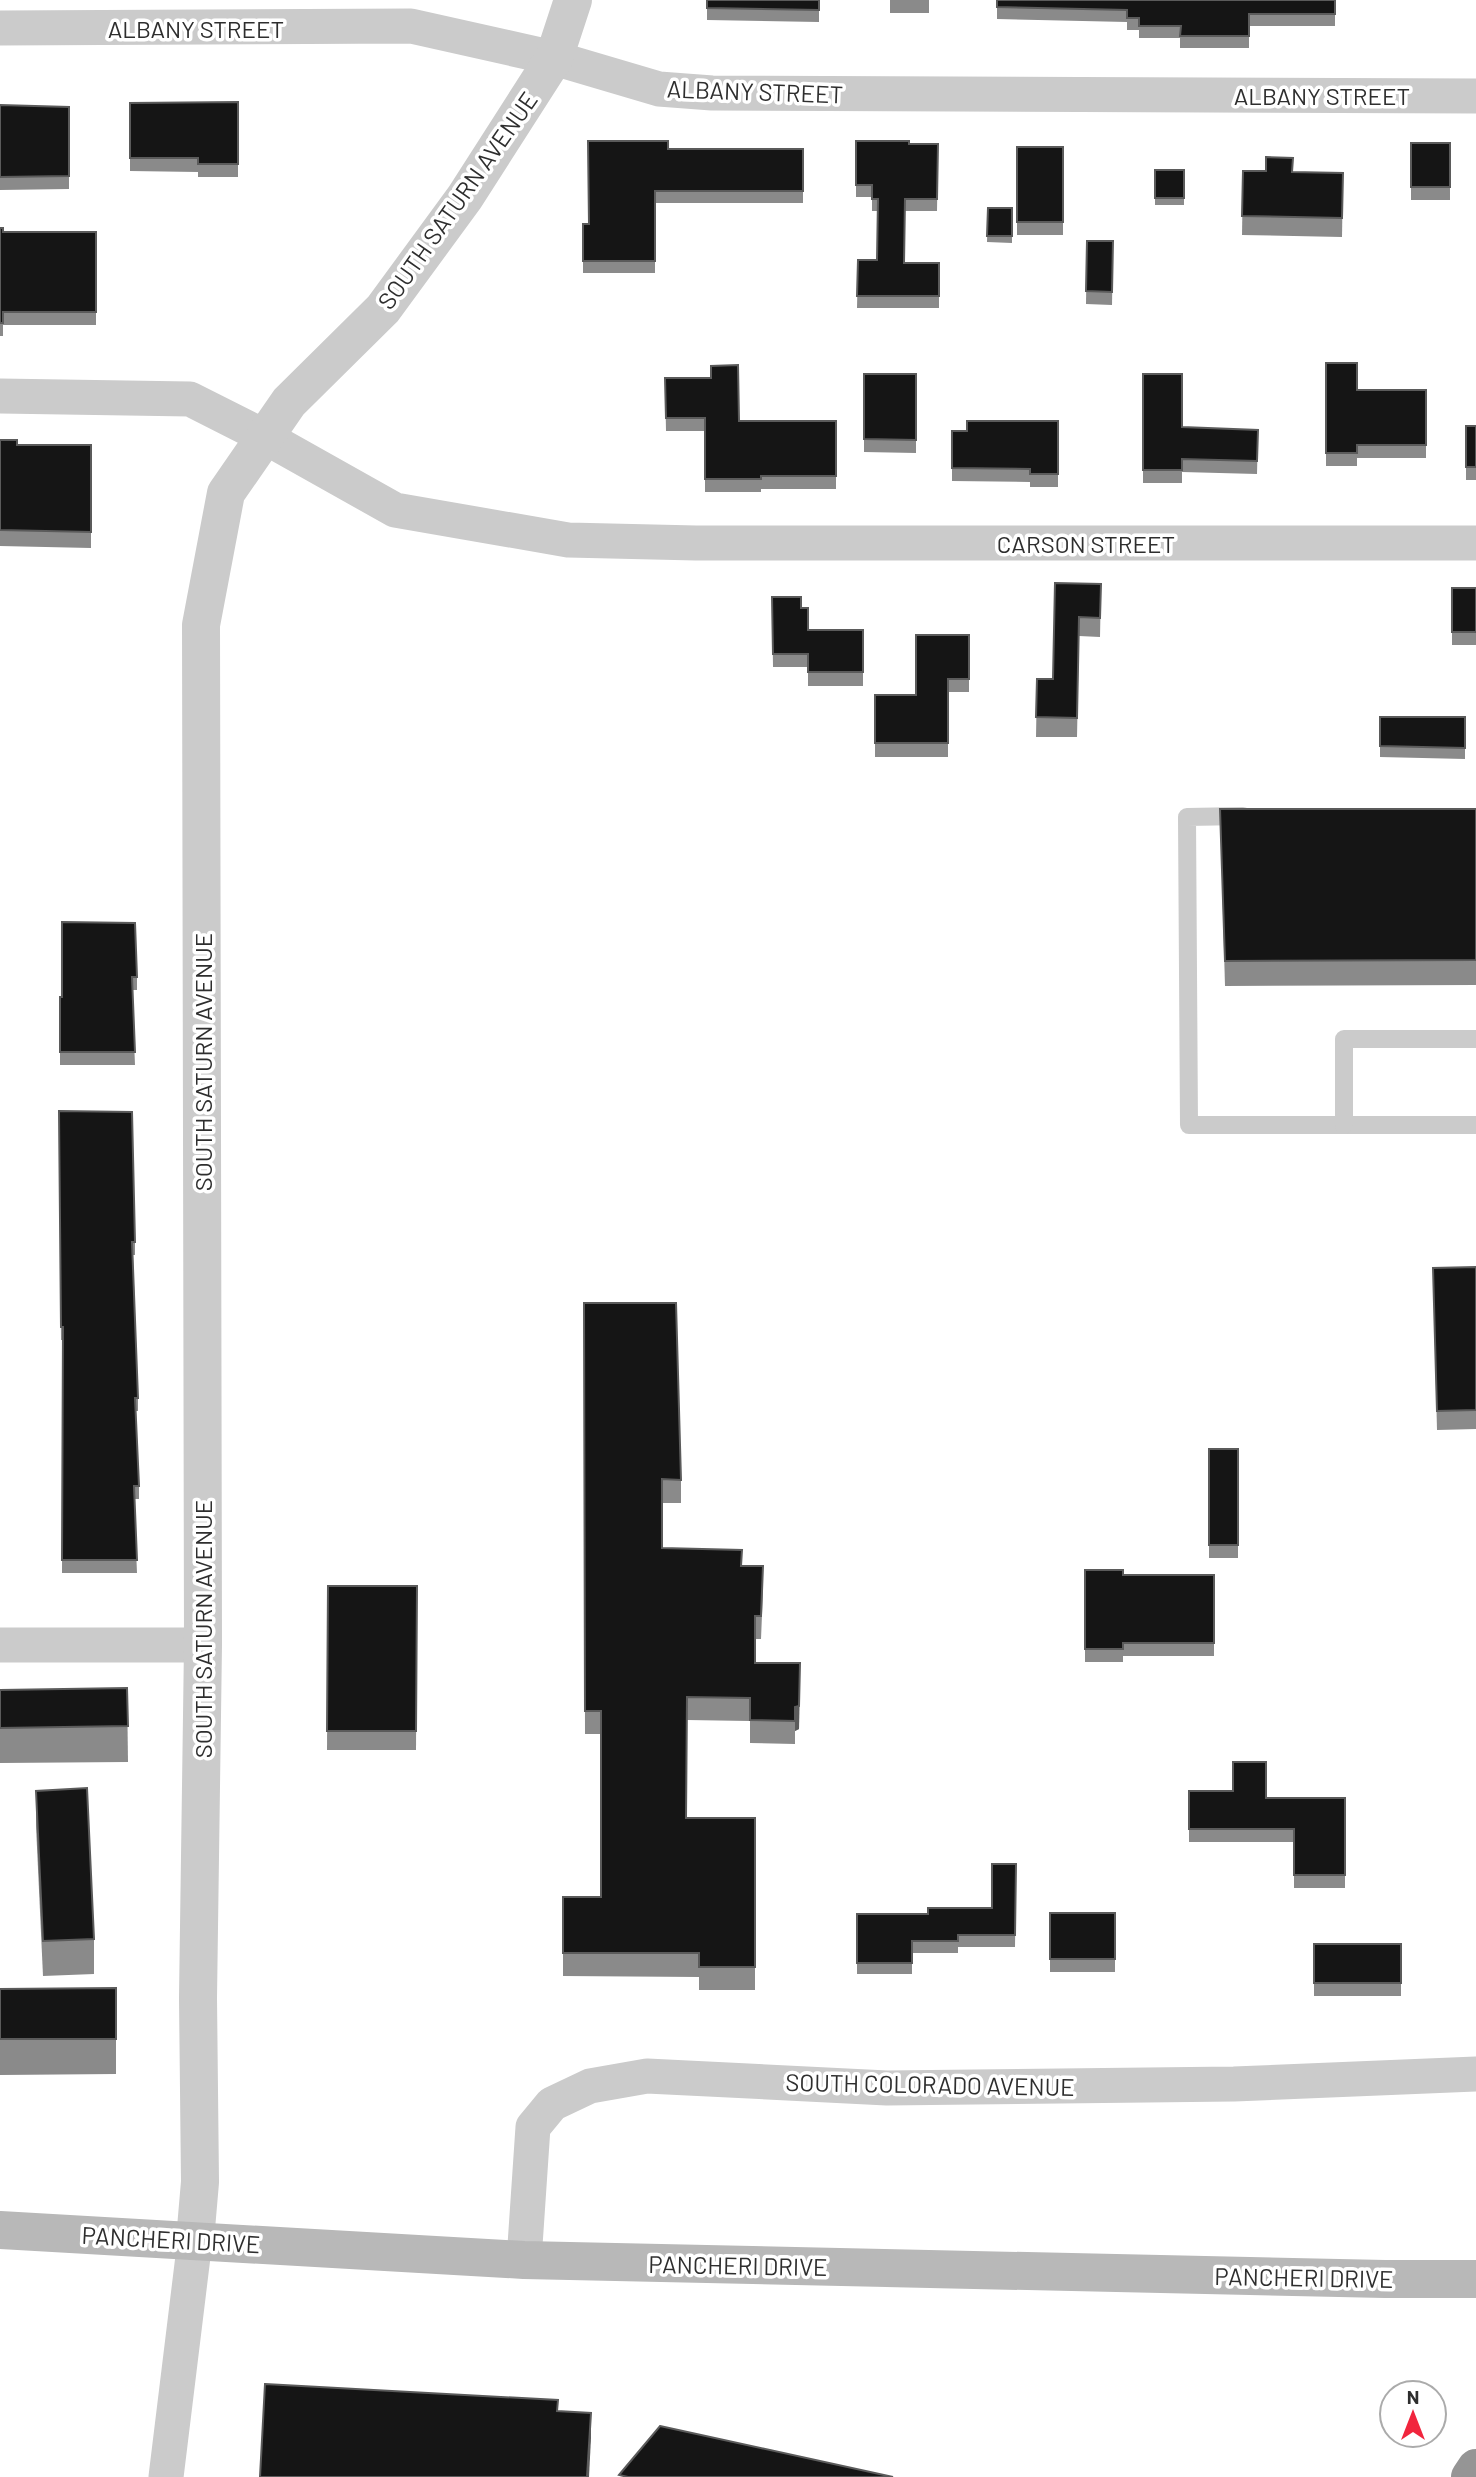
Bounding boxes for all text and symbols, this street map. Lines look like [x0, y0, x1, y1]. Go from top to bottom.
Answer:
street label: ALBANY STREET [108, 14, 284, 43]
street label: ALBANY STREET [666, 73, 844, 109]
street label: ALBANY STREET [1234, 81, 1410, 110]
street label: SOUTH SATURN AVENUE [371, 86, 543, 314]
street label: CARSON STREET [997, 529, 1175, 558]
street label: SOUTH SATURN AVENUE [188, 933, 217, 1191]
street label: SOUTH SATURN AVENUE [188, 1500, 217, 1758]
street label: SOUTH COLORADO AVENUE [785, 2067, 1075, 2101]
street label: PANCHERI DRIVE [81, 2220, 261, 2258]
street label: PANCHERI DRIVE [648, 2249, 828, 2281]
street label: PANCHERI DRIVE [1214, 2261, 1394, 2293]
north arrow [1378, 2379, 1448, 2449]
text: N [1407, 2385, 1419, 2408]

